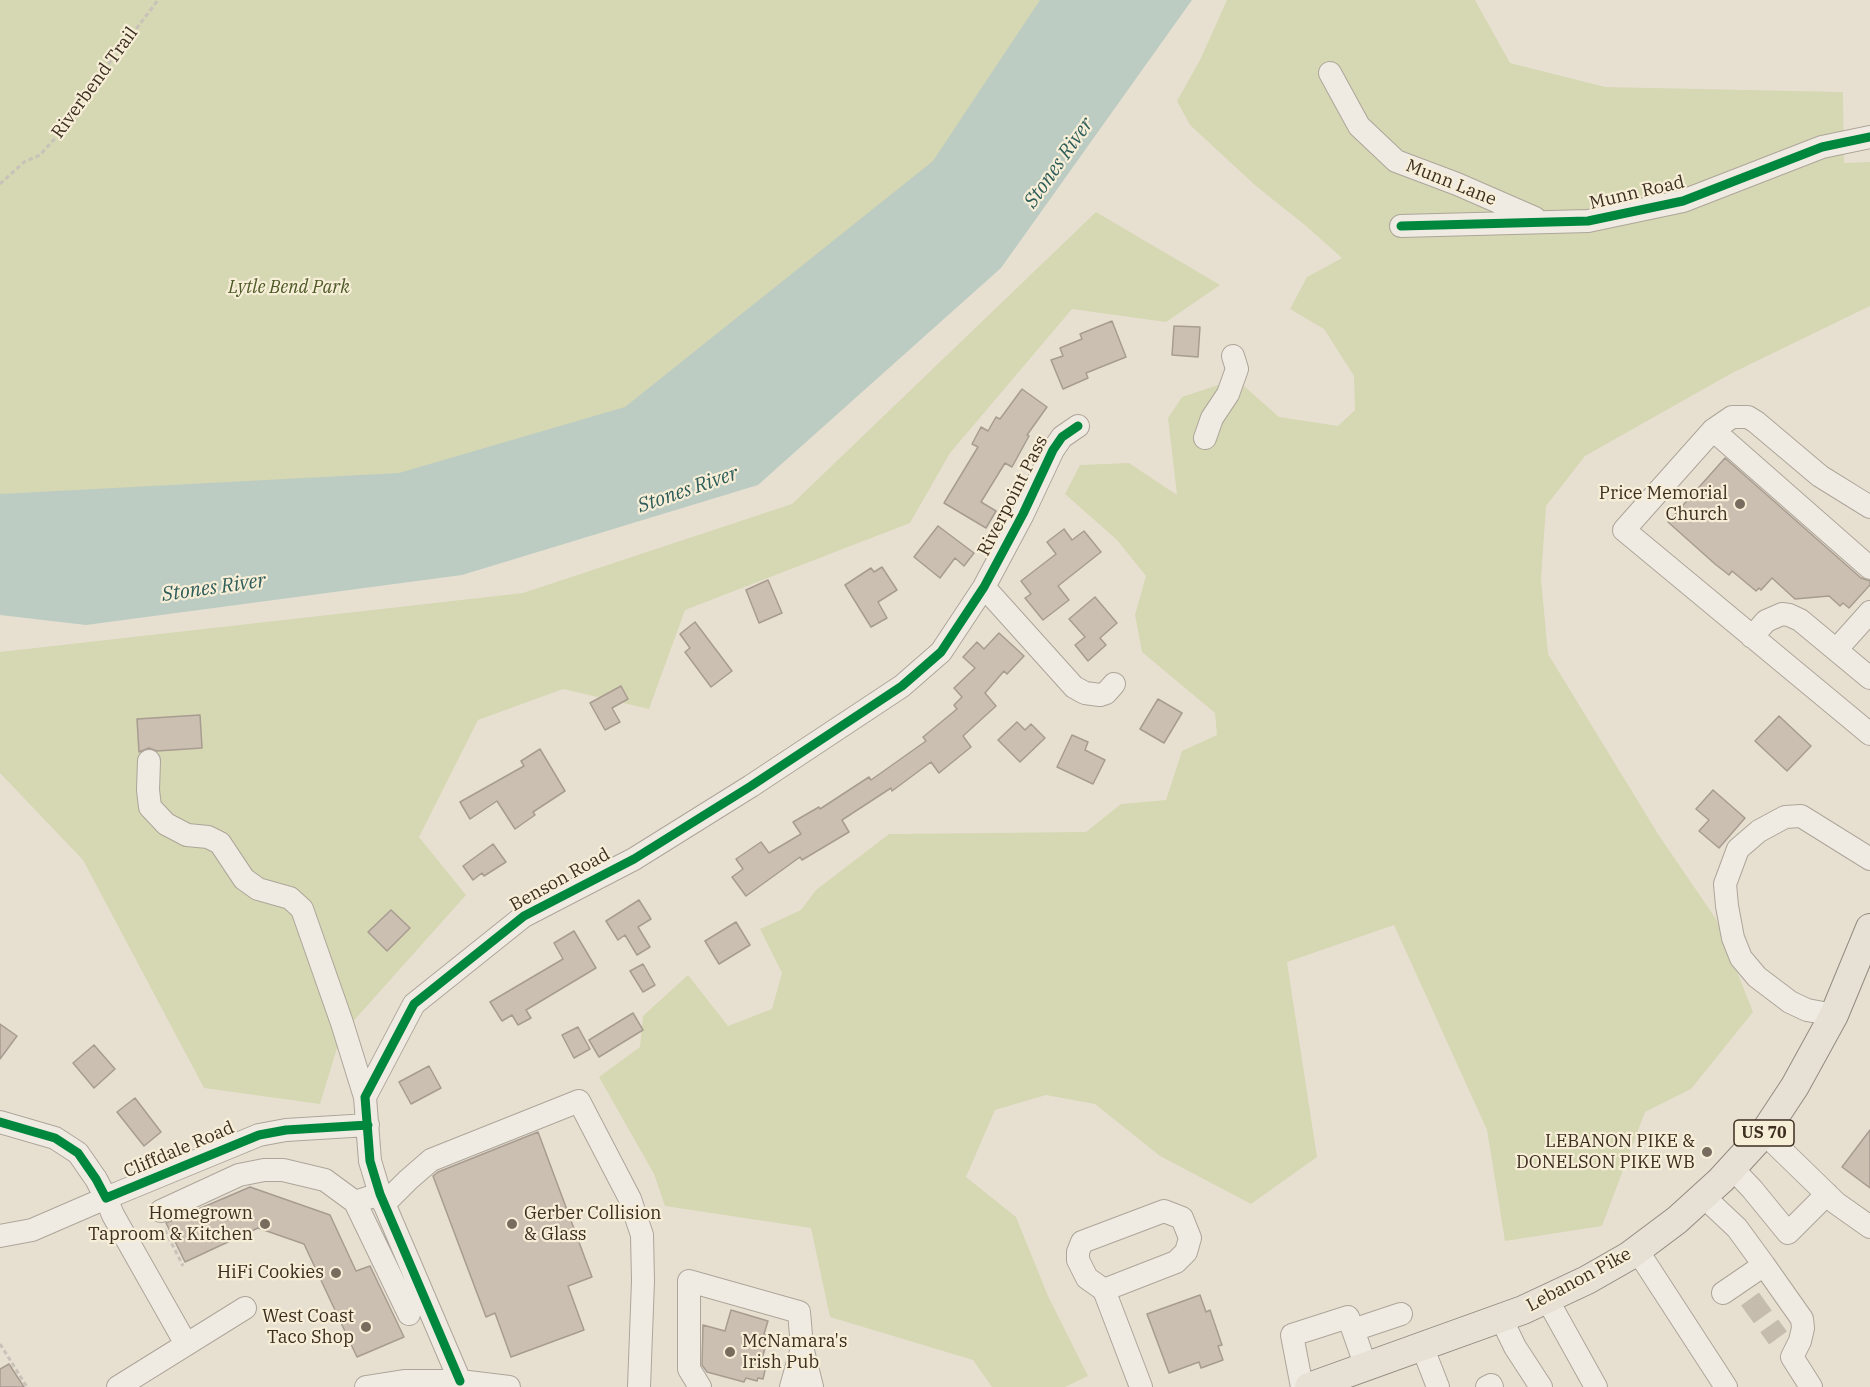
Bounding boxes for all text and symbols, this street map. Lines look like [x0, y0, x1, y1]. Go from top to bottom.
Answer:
street label: Riverbend Trail [47, 23, 143, 143]
water label: Stones River [1019, 113, 1099, 213]
street label: Munn Lane [1403, 155, 1499, 211]
street label: Munn Road [1587, 172, 1687, 214]
park label: Lytle Bend Park [228, 277, 350, 299]
street label: Riverpoint Pass [973, 432, 1053, 560]
water label: Stones River [635, 462, 741, 518]
place label: Price Memorial Church [1599, 483, 1728, 526]
marker: Price Memorial Church [1733, 497, 1747, 511]
water label: Stones River [160, 569, 268, 607]
street label: Benson Road [506, 844, 614, 916]
street label: Cliffdale Road [120, 1117, 238, 1183]
road number: US 70 [1734, 1120, 1794, 1146]
place label: LEBANON PIKE & DONELSON PIKE WB [1516, 1131, 1695, 1174]
marker: LEBANON PIKE & DONELSON PIKE WB [1700, 1145, 1714, 1159]
place label: Homegrown Taproom & Kitchen [88, 1203, 253, 1246]
place label: Gerber Collision & Glass [524, 1203, 662, 1246]
marker: Homegrown Taproom & Kitchen [258, 1217, 272, 1231]
marker: Gerber Collision & Glass [505, 1217, 519, 1231]
street label: Lebanon Pike [1523, 1243, 1635, 1317]
place label: HiFi Cookies [217, 1262, 324, 1284]
marker: HiFi Cookies [329, 1266, 343, 1280]
place label: West Coast Taco Shop [262, 1306, 354, 1348]
marker: West Coast Taco Shop [359, 1320, 373, 1334]
place label: McNamara's Irish Pub [742, 1331, 848, 1374]
marker: McNamara's Irish Pub [723, 1345, 737, 1359]

